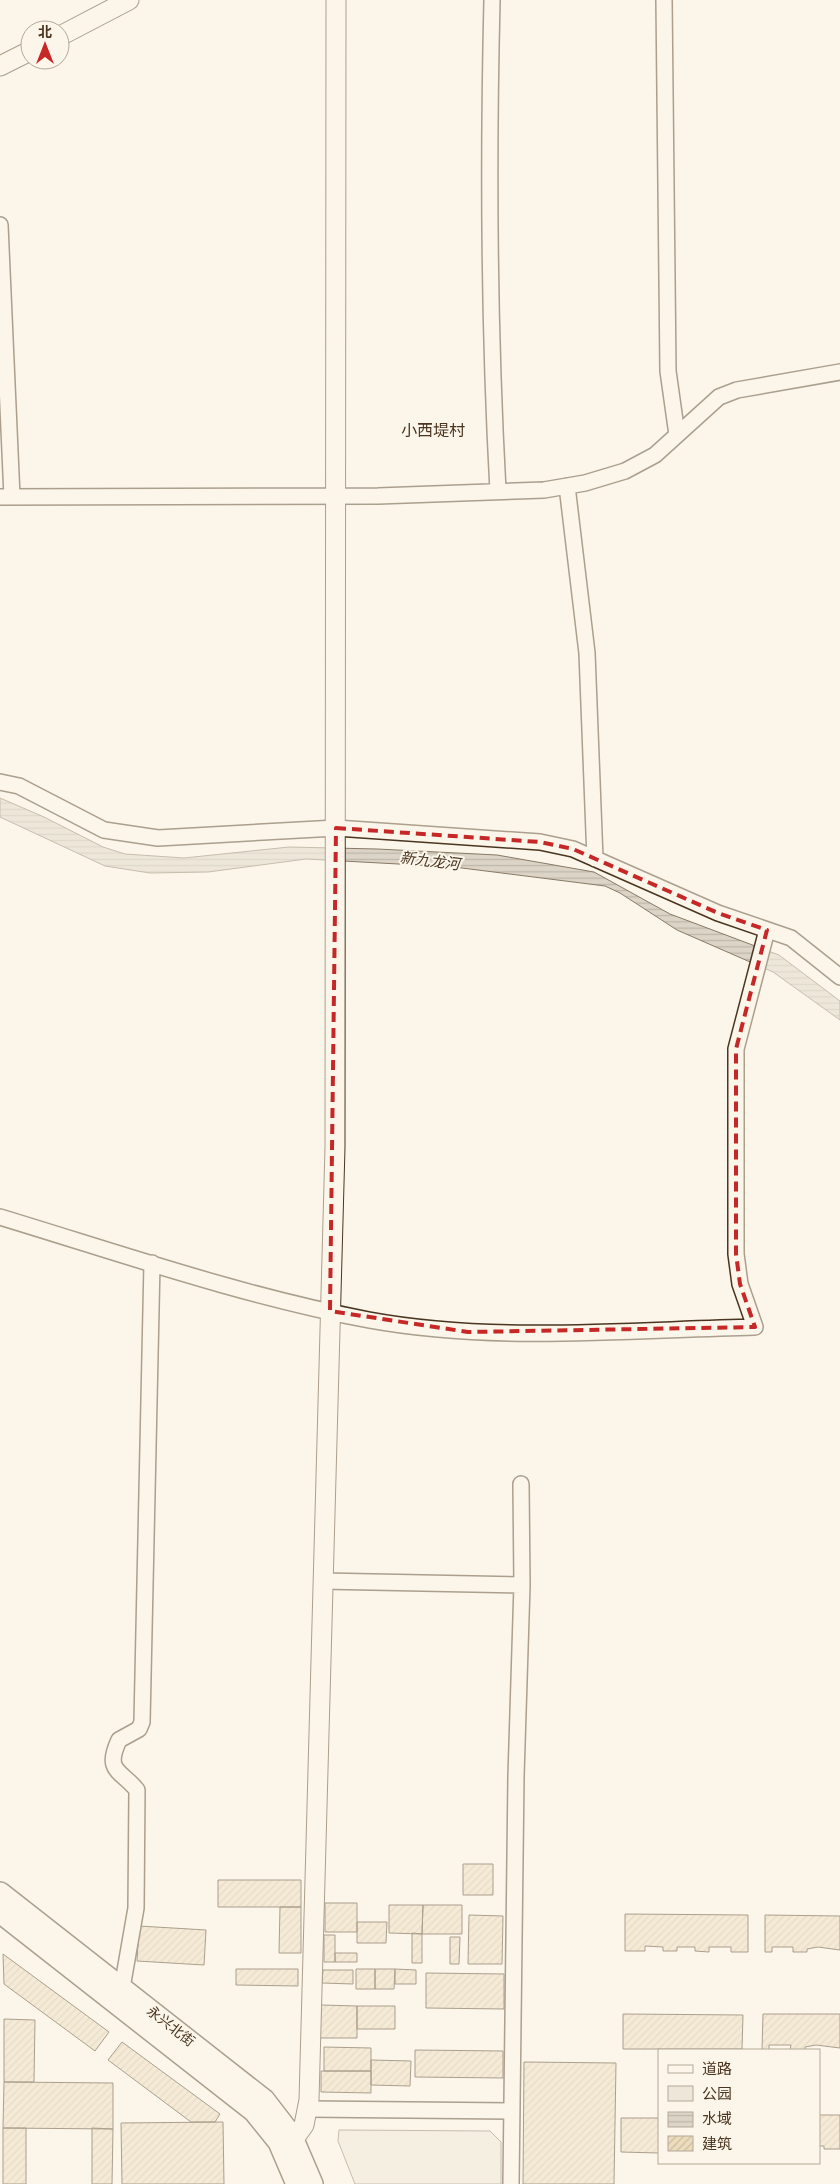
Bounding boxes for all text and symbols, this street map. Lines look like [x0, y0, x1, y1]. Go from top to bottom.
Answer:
north arrow [20, 20, 70, 70]
text: 北 [38, 23, 52, 41]
district label: 小西堤村 [401, 420, 465, 440]
water label: 新九龙河 [399, 847, 464, 874]
street label: 永兴北街 [143, 2002, 199, 2050]
legend [658, 2049, 820, 2164]
text: 道路 [702, 2059, 732, 2078]
text: 公园 [702, 2084, 732, 2103]
text: 水域 [702, 2109, 732, 2128]
text: 建筑 [702, 2134, 732, 2153]

